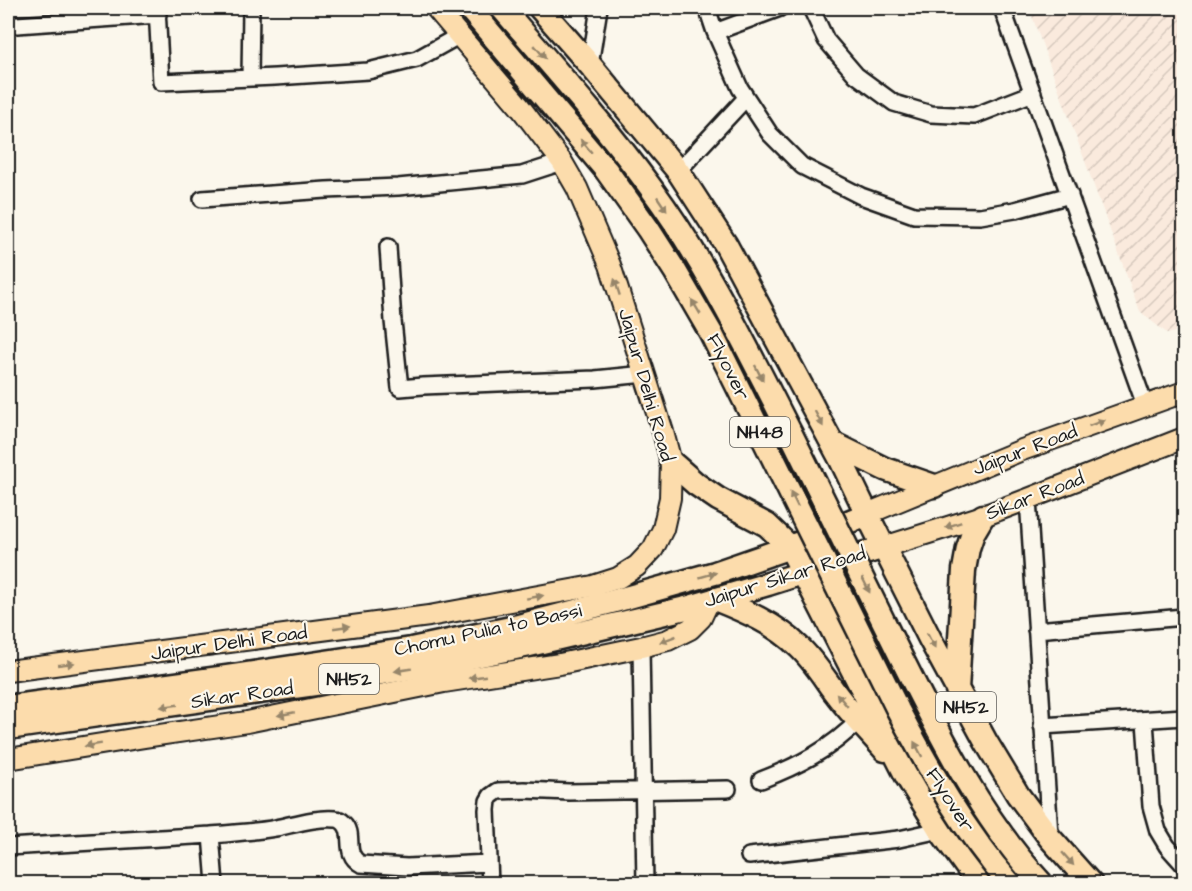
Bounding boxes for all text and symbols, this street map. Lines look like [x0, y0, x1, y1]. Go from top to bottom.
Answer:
one-way arrow [533, 44, 546, 59]
one-way arrow [579, 138, 592, 154]
one-way arrow [656, 196, 668, 212]
one-way arrow [612, 278, 621, 296]
one-way arrow [691, 298, 701, 315]
street label: Jaipur Delhi Road [611, 305, 681, 465]
street label: Flyover [698, 329, 757, 406]
one-way arrow [754, 365, 764, 382]
one-way arrow [814, 411, 824, 428]
road number: NH48 [730, 417, 790, 447]
street label: Jaipur Road [969, 417, 1081, 483]
one-way arrow [1088, 418, 1106, 427]
street label: Sikar Road [982, 464, 1088, 528]
one-way arrow [789, 490, 799, 508]
one-way arrow [944, 521, 962, 530]
street label: Jaipur Sikar Road [701, 539, 869, 615]
one-way arrow [699, 570, 717, 579]
one-way arrow [861, 576, 870, 593]
one-way arrow [525, 592, 544, 601]
street label: Chomu Pulia to Bassi [392, 596, 584, 664]
street label: Jaipur Delhi Road [149, 618, 309, 668]
one-way arrow [333, 623, 352, 632]
one-way arrow [927, 633, 936, 650]
one-way arrow [659, 635, 677, 644]
one-way arrow [56, 659, 75, 669]
road number: NH52 [319, 664, 379, 694]
one-way arrow [393, 665, 412, 674]
one-way arrow [468, 673, 487, 682]
street label: Sikar Road [189, 674, 295, 716]
road number: NH52 [936, 692, 996, 722]
one-way arrow [836, 693, 848, 708]
one-way arrow [159, 701, 178, 710]
one-way arrow [276, 710, 295, 719]
one-way arrow [913, 740, 923, 757]
one-way arrow [84, 741, 103, 750]
street label: Flyover [918, 762, 981, 838]
one-way arrow [1061, 851, 1074, 866]

